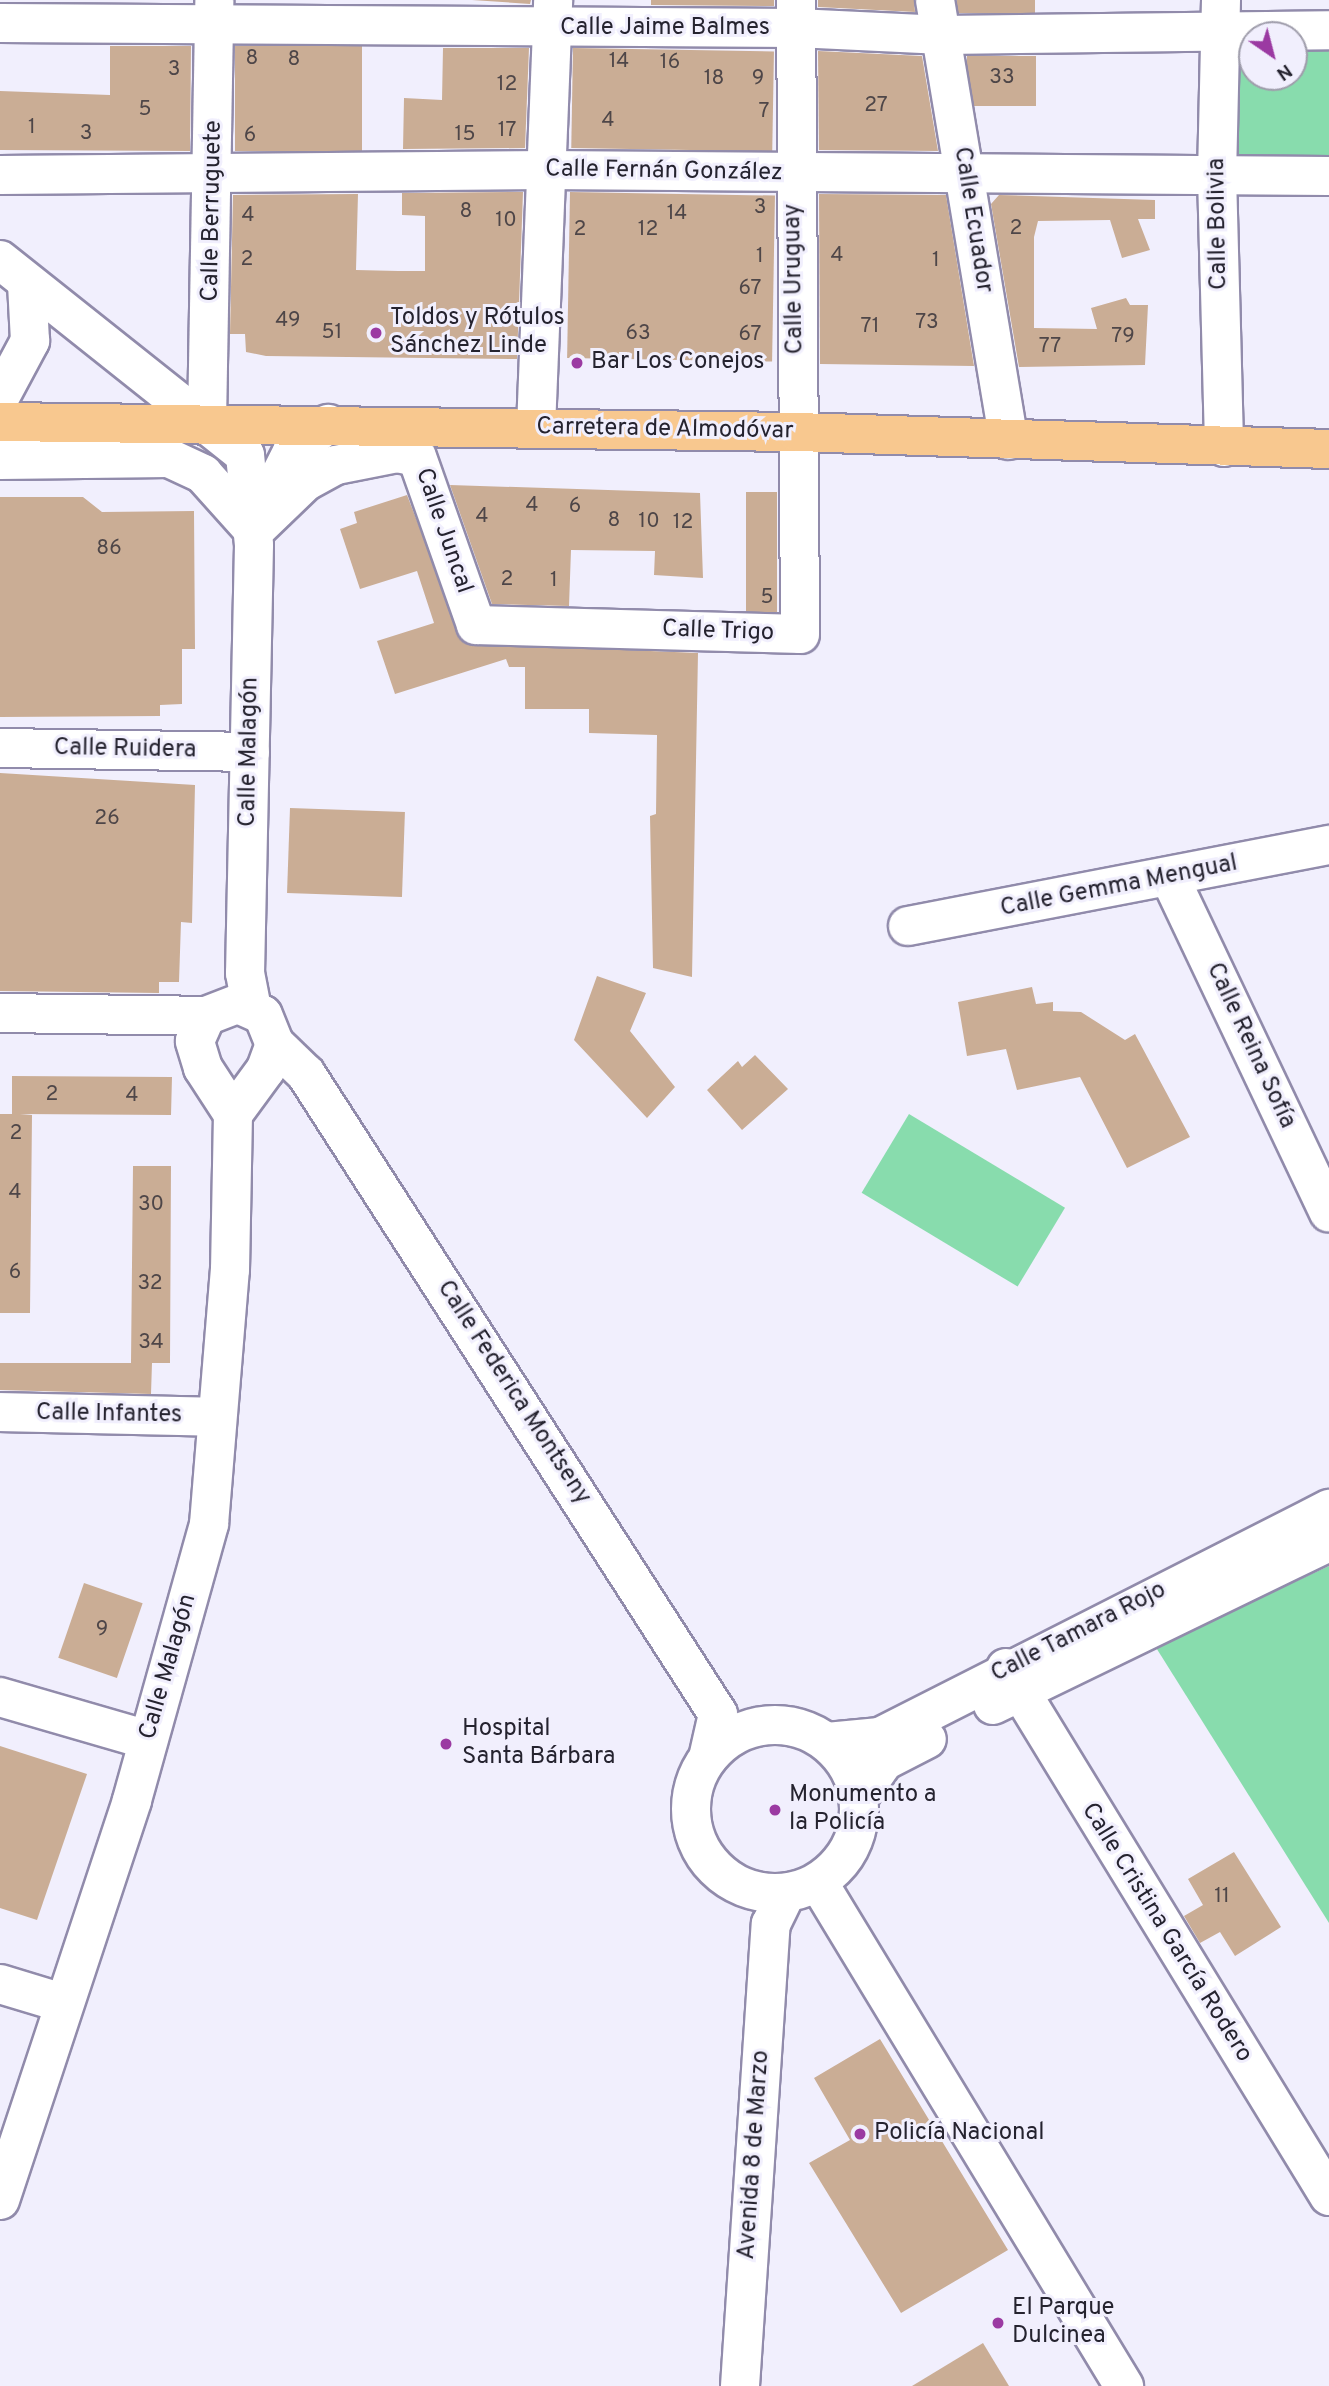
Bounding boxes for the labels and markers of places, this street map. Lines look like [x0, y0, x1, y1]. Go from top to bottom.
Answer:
place label: Toldos y Rótulos Sánchez Linde [390, 305, 565, 361]
marker: Toldos y Rótulos Sánchez Linde [368, 325, 384, 341]
place label: Bar Los Conejos [591, 349, 765, 377]
marker: Bar Los Conejos [569, 355, 585, 371]
place label: Hospital Santa Bárbara [462, 1716, 615, 1772]
marker: Hospital Santa Bárbara [436, 1734, 456, 1754]
place label: Monumento a la Policía [789, 1782, 936, 1838]
marker: Monumento a la Policía [767, 1802, 783, 1818]
place label: Policía Nacional [874, 2120, 1044, 2148]
marker: Policía Nacional [852, 2126, 868, 2142]
place label: El Parque Dulcinea [1012, 2295, 1114, 2351]
marker: El Parque Dulcinea [990, 2315, 1006, 2331]

